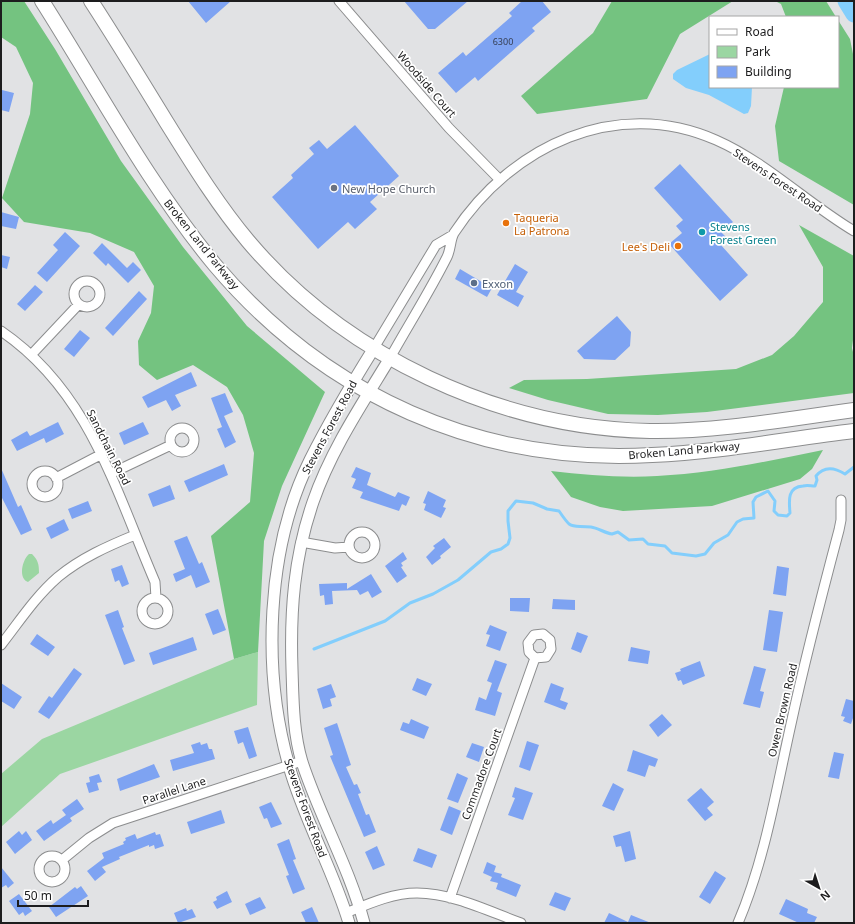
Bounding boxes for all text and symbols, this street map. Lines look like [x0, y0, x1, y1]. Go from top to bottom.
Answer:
legend [709, 16, 839, 88]
text: Road [745, 23, 774, 40]
house number: 6300 [493, 35, 513, 48]
text: Park [745, 43, 771, 60]
street label: Woodside Court [394, 48, 460, 120]
text: Building [745, 63, 792, 80]
street label: Stevens Forest Road [731, 145, 825, 215]
place label: New Hope Church [342, 181, 435, 196]
marker: New Hope Church [329, 183, 339, 193]
street label: Broken Land Parkway [161, 196, 243, 292]
place label: Taqueria La Patrona [514, 210, 570, 238]
marker: Taqueria La Patrona [501, 218, 511, 228]
place label: Stevens Forest Green [710, 219, 777, 247]
marker: Stevens Forest Green [697, 227, 707, 237]
place label: Lee's Deli [622, 239, 670, 254]
marker: Lee's Deli [673, 241, 683, 251]
place label: Exxon [482, 276, 513, 291]
marker: Exxon [469, 278, 479, 288]
street label: Stevens Forest Road [298, 378, 360, 476]
street label: Sandchain Road [83, 407, 135, 487]
street label: Broken Land Parkway [628, 438, 741, 462]
street label: Owen Brown Road [764, 662, 800, 758]
street label: Commadore Court [458, 726, 504, 822]
street label: Stevens Forest Road [281, 757, 331, 859]
street label: Parallel Lane [140, 773, 208, 807]
north arrow [799, 868, 839, 908]
scale bar [18, 882, 88, 908]
text: 50 m [24, 887, 52, 904]
text: N [817, 888, 834, 905]

